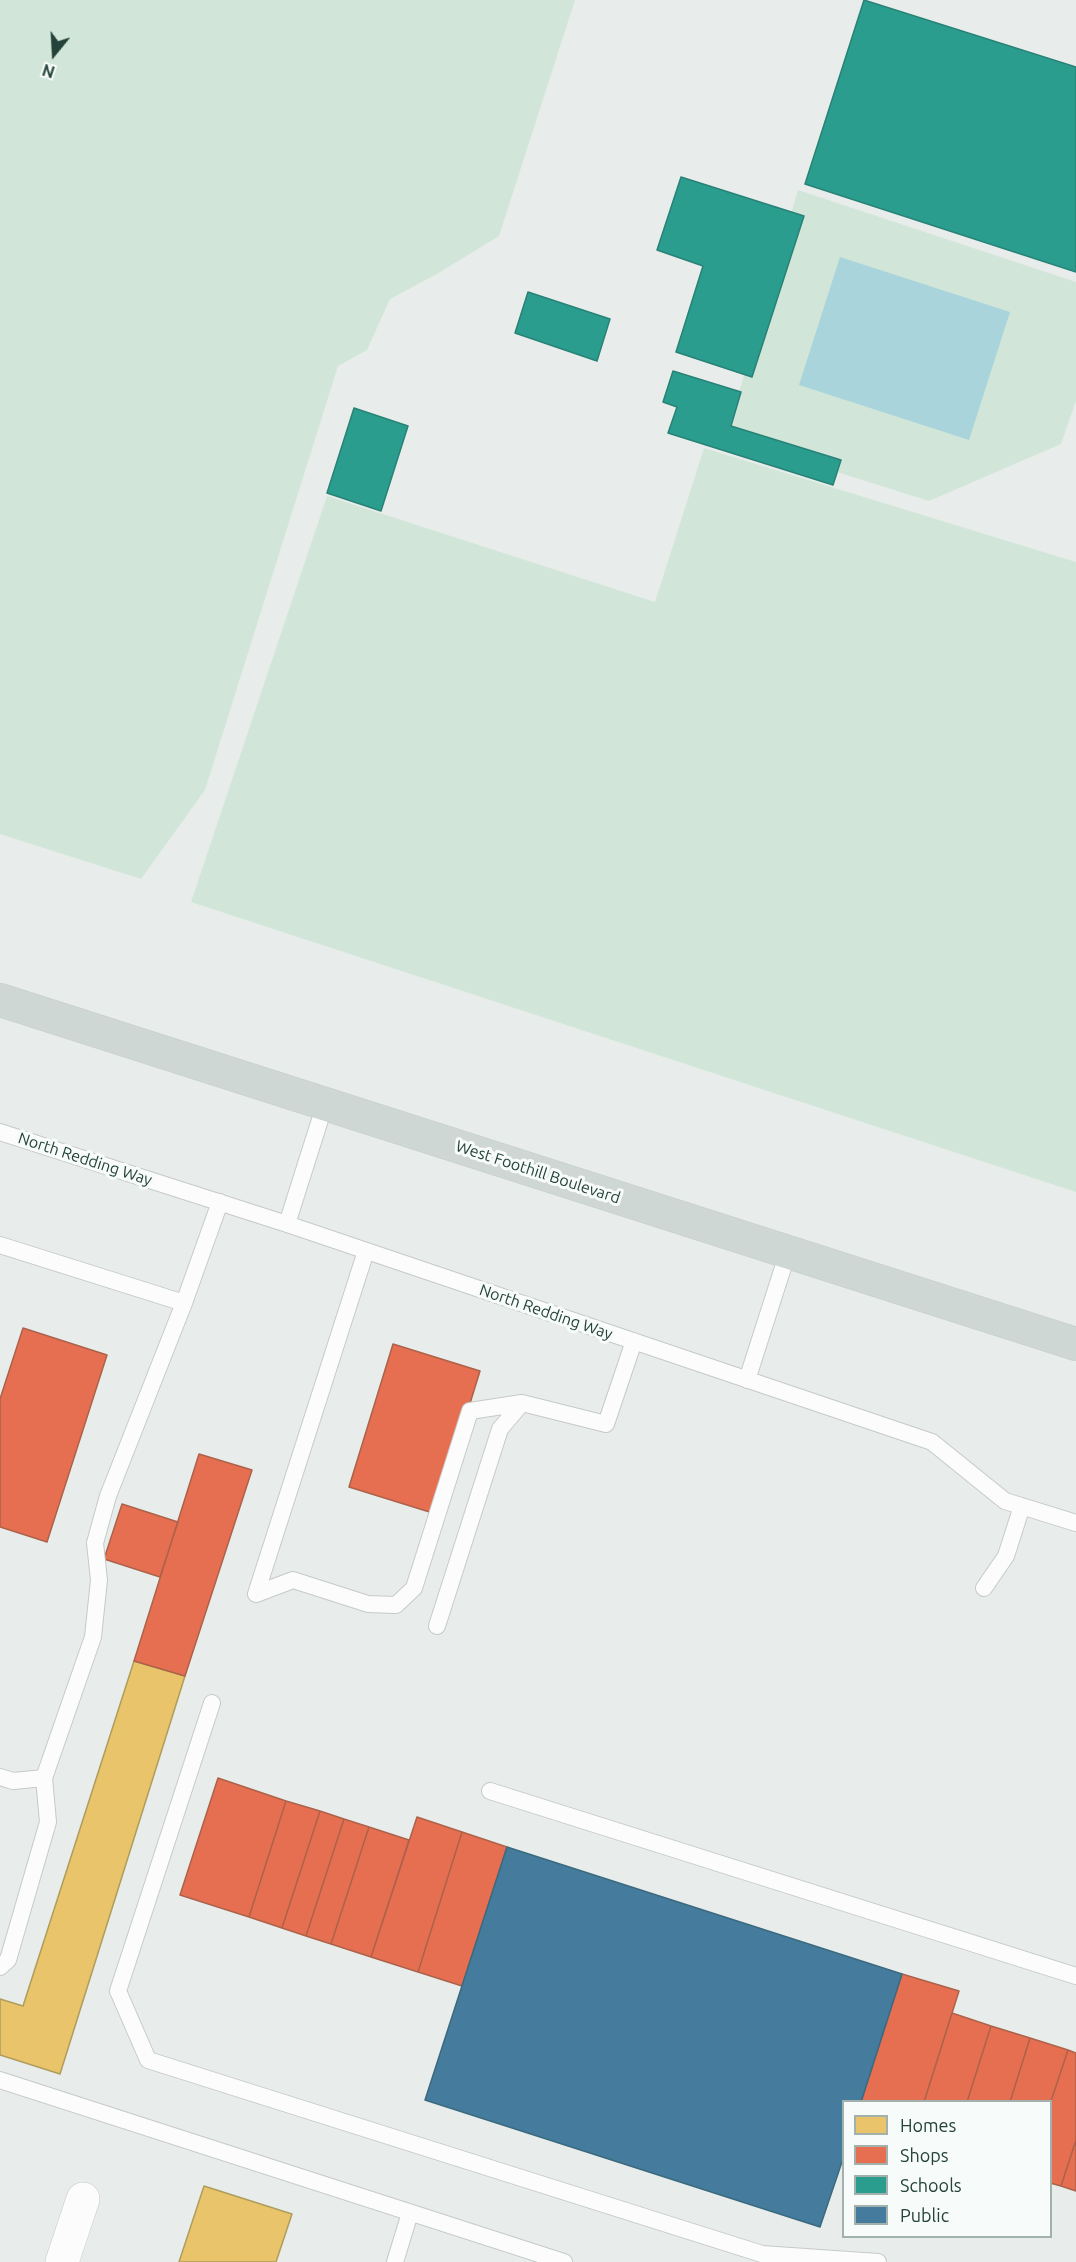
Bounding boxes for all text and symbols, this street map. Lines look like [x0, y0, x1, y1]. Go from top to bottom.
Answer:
north arrow [24, 24, 84, 84]
text: N [40, 61, 57, 82]
street label: North Redding Way [16, 1128, 154, 1190]
street label: West Foothill Boulevard [453, 1136, 623, 1208]
street label: North Redding Way [477, 1280, 615, 1344]
legend [842, 2100, 1052, 2238]
text: Homes [900, 2115, 956, 2135]
text: Shops [900, 2145, 949, 2165]
text: Schools [900, 2175, 962, 2195]
text: Public [900, 2205, 949, 2225]

